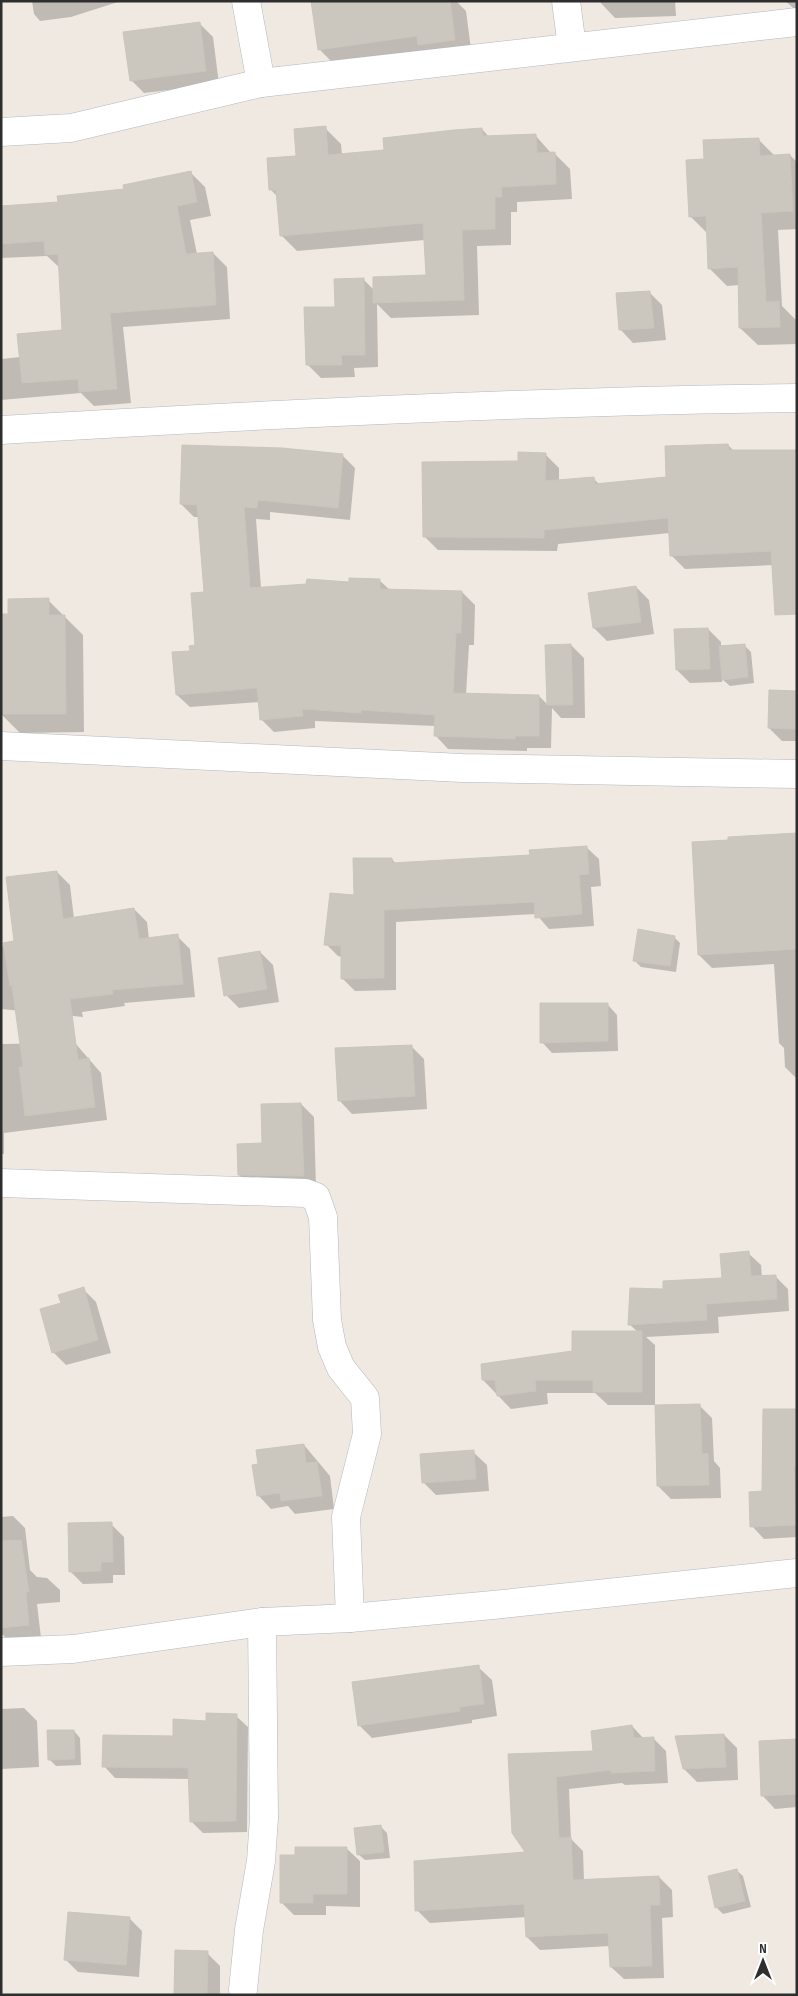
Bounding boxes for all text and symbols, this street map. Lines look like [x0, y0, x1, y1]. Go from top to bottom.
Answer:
north arrow [738, 1936, 788, 1986]
text: N [759, 1940, 767, 1957]

